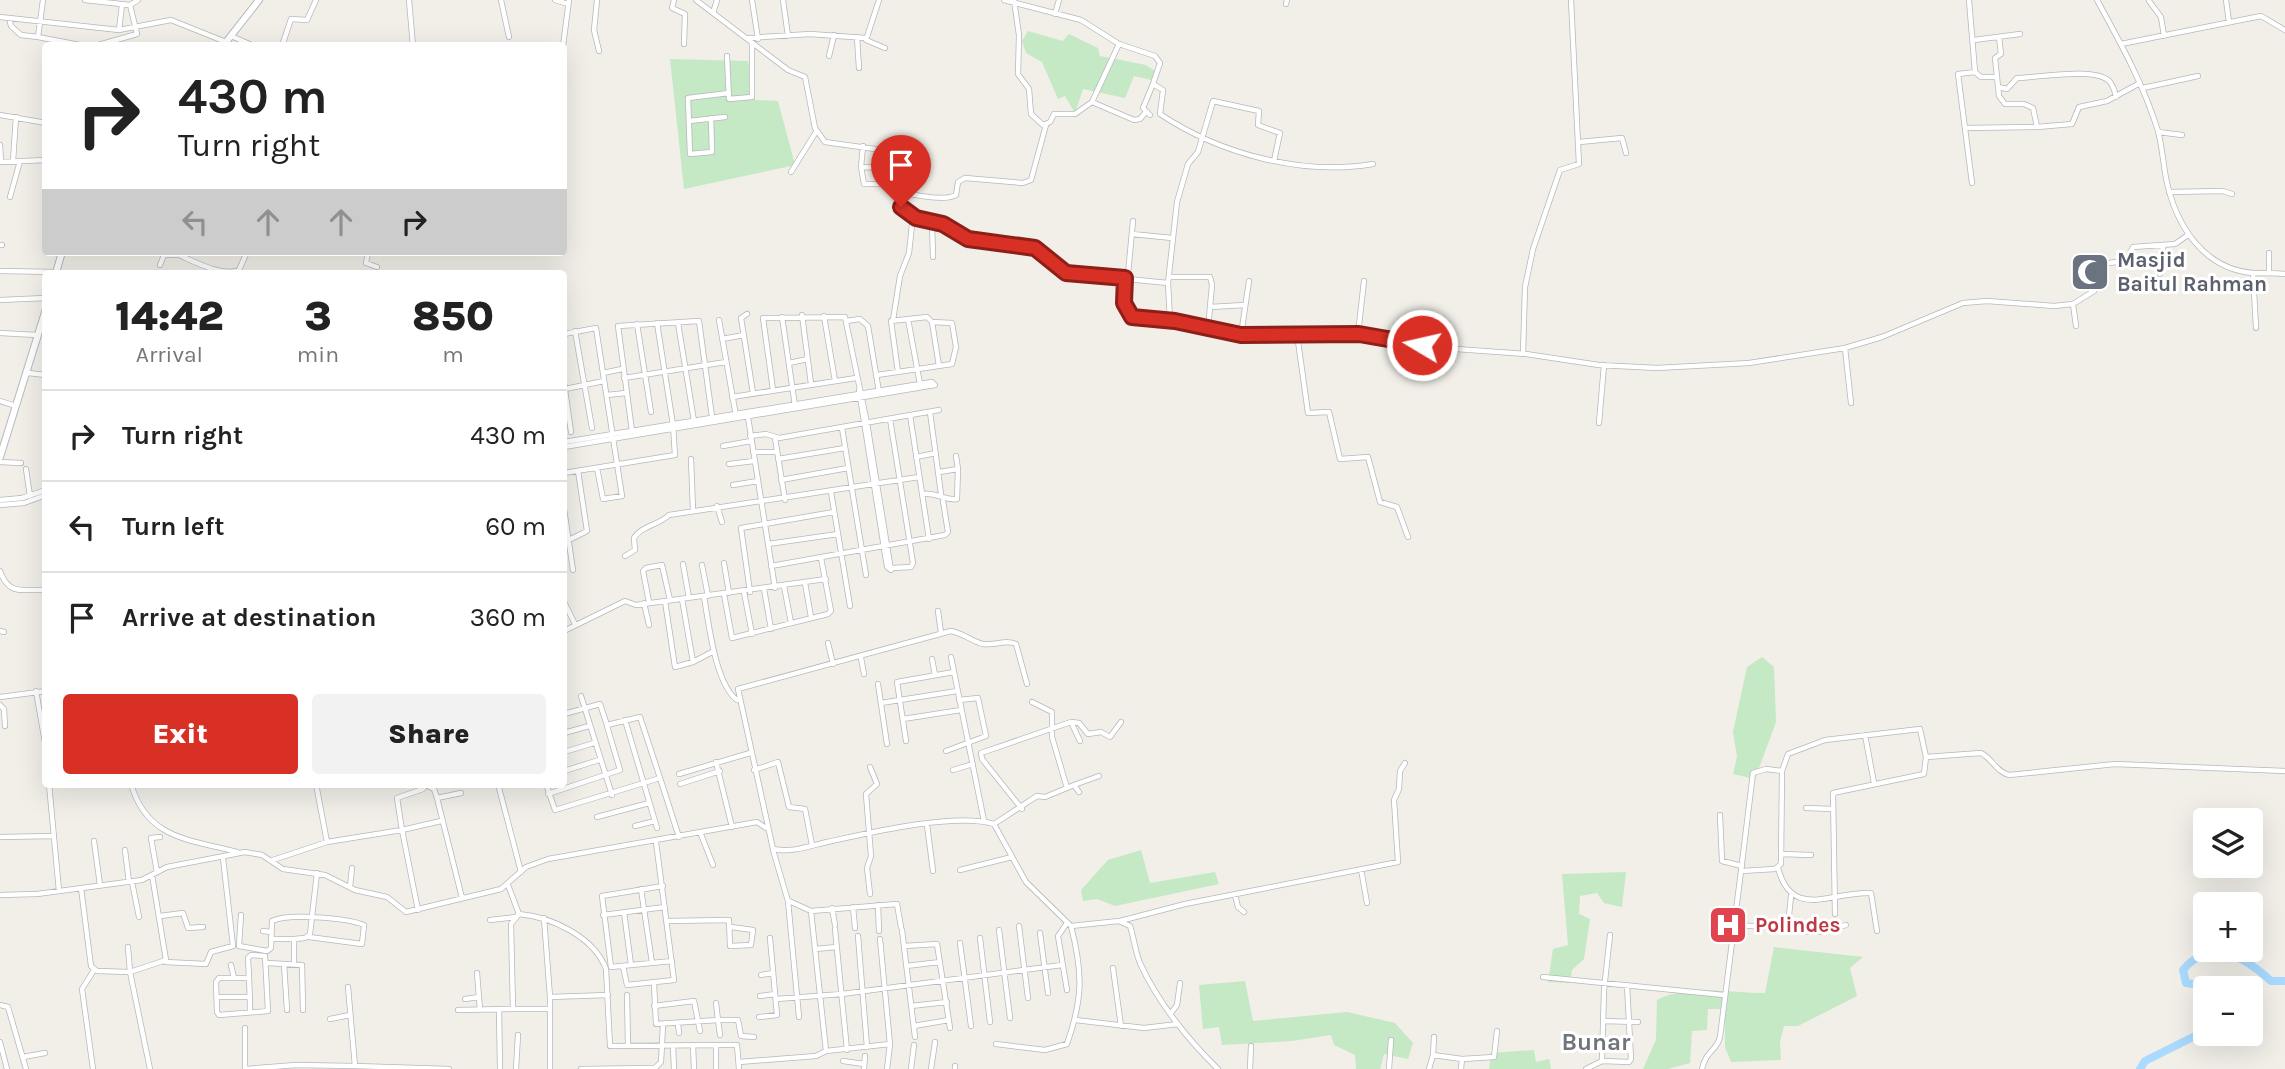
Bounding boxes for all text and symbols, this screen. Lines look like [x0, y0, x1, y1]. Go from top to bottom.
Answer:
text: 430 m [178, 68, 328, 125]
icon: right [63, 70, 154, 161]
text: Turn right [178, 127, 320, 164]
pin [871, 135, 931, 207]
icon: arrive [882, 146, 920, 184]
icon: left [176, 203, 214, 241]
icon: ahead [249, 203, 287, 241]
icon: ahead [322, 203, 360, 241]
icon: right [395, 203, 433, 241]
place label: Masjid Baitul Rahman [2117, 248, 2267, 296]
mosque icon: Masjid Baitul Rahman [2069, 251, 2111, 293]
text: 14:42 [115, 291, 224, 341]
text: 3 [304, 291, 332, 341]
text: 850 [412, 291, 494, 341]
position arrow [1385, 308, 1459, 382]
text: Arrival [136, 341, 203, 368]
text: min [297, 341, 339, 368]
text: m [442, 341, 464, 368]
icon: right [63, 417, 101, 455]
text: Turn right [122, 420, 243, 451]
text: 430 m [470, 420, 546, 451]
icon: left [63, 508, 101, 546]
text: Turn left [122, 511, 224, 542]
text: 60 m [485, 511, 546, 542]
icon: arrive [63, 599, 101, 637]
text: Arrive at destination [122, 602, 376, 633]
text: 360 m [470, 602, 546, 633]
button: Exit [63, 694, 298, 774]
button: Share [312, 694, 546, 774]
map controls [2193, 808, 2263, 1046]
button: layers [2193, 808, 2263, 878]
button: + [2193, 892, 2263, 962]
hospital icon: Polindes [1707, 904, 1749, 946]
place label: Polindes [1755, 913, 1841, 937]
button: − [2193, 976, 2263, 1046]
district label: Bunar [1561, 1028, 1631, 1056]

